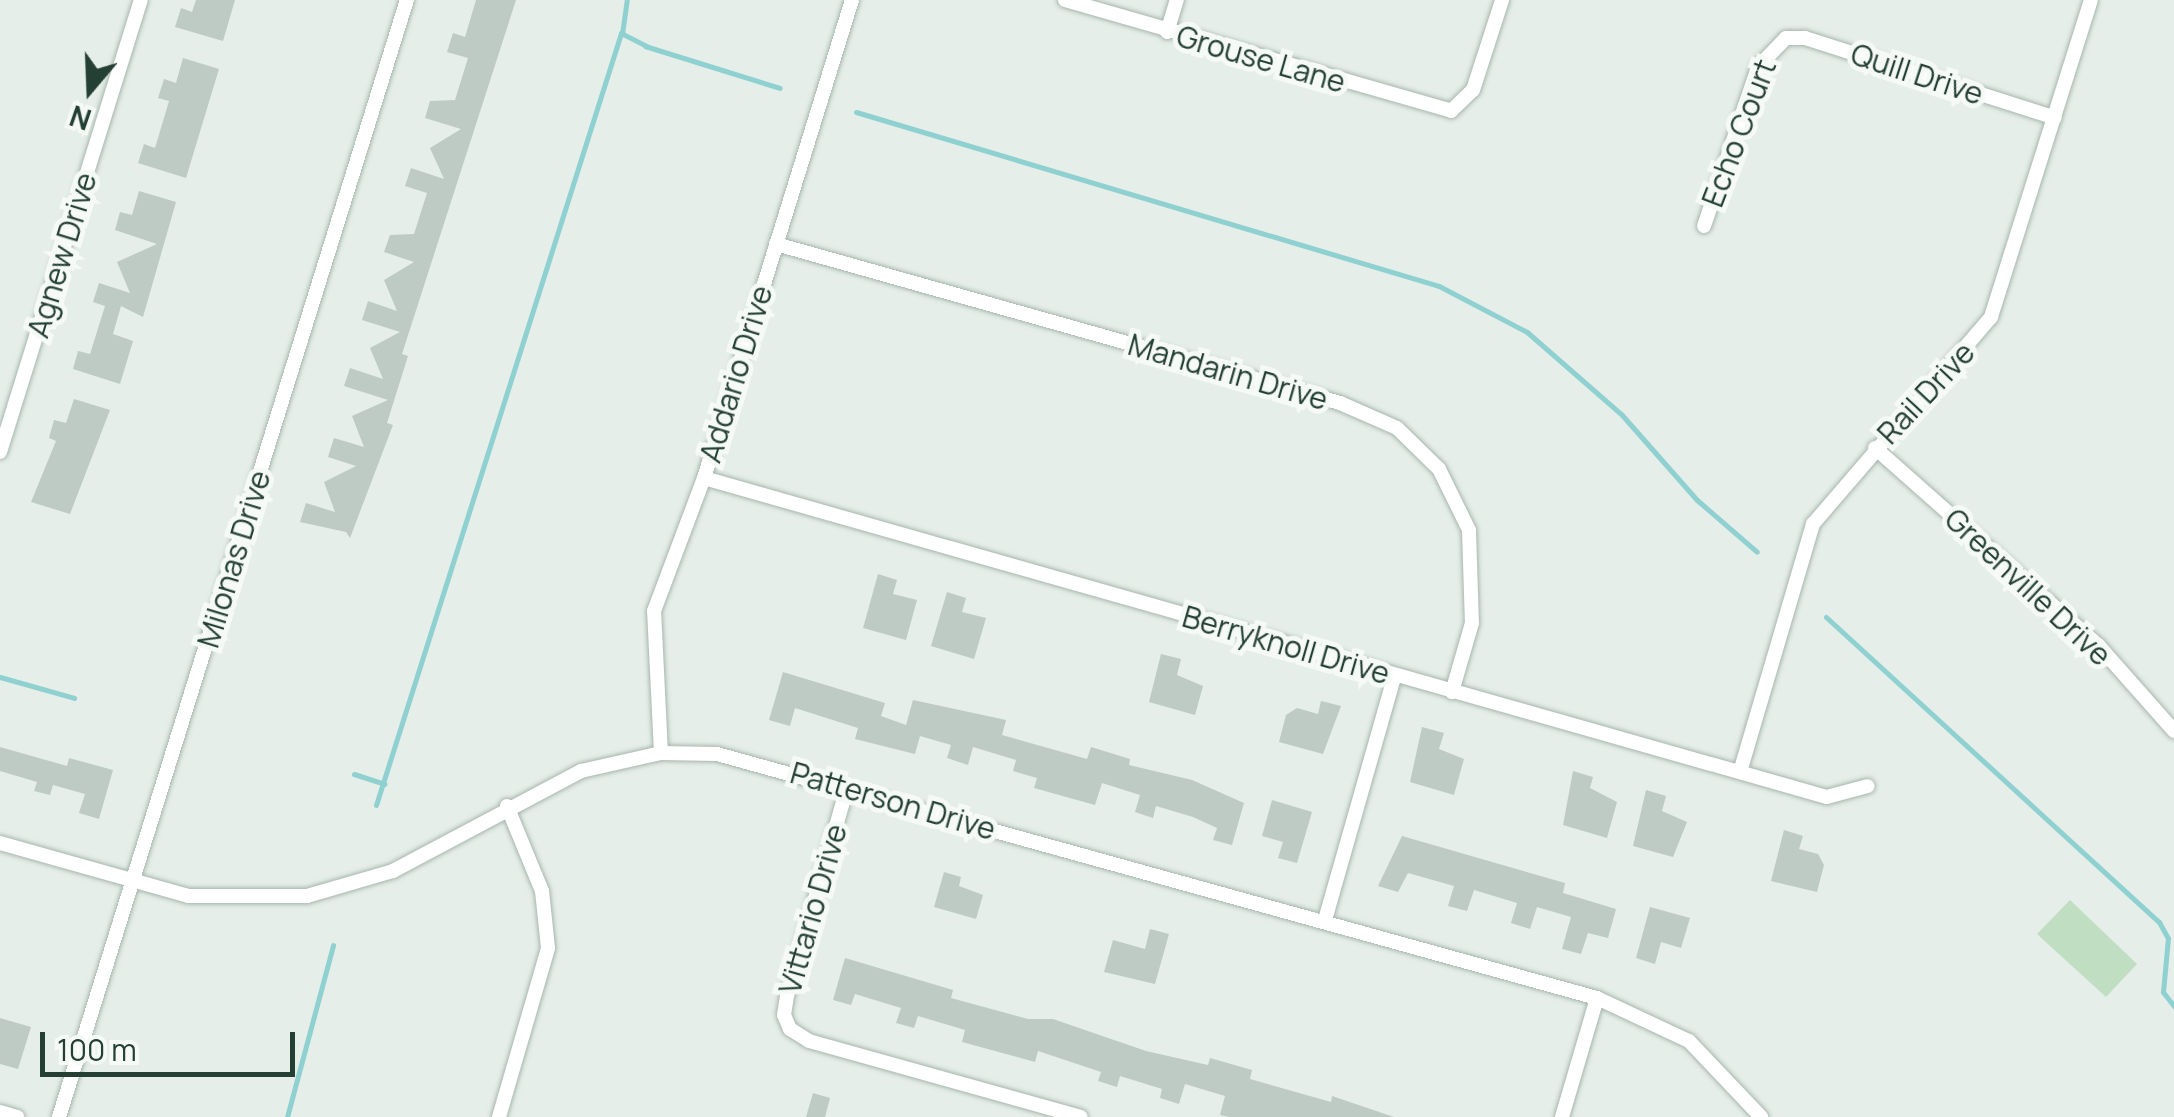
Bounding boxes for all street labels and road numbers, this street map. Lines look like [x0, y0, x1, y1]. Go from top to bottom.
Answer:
street label: Grouse Lane [1173, 18, 1349, 100]
street label: Quill Drive [1846, 36, 1988, 112]
street label: Echo Court [1694, 54, 1784, 212]
street label: Agnew Drive [20, 168, 104, 342]
street label: Addario Drive [692, 281, 780, 467]
street label: Mandarin Drive [1124, 326, 1332, 418]
street label: Rail Drive [1870, 335, 1982, 451]
street label: Milonas Drive [190, 466, 278, 652]
street label: Greenville Drive [1937, 501, 2119, 673]
street label: Berryknoll Drive [1178, 598, 1394, 692]
street label: Patterson Drive [786, 755, 1000, 847]
street label: Vittario Drive [772, 820, 854, 998]

